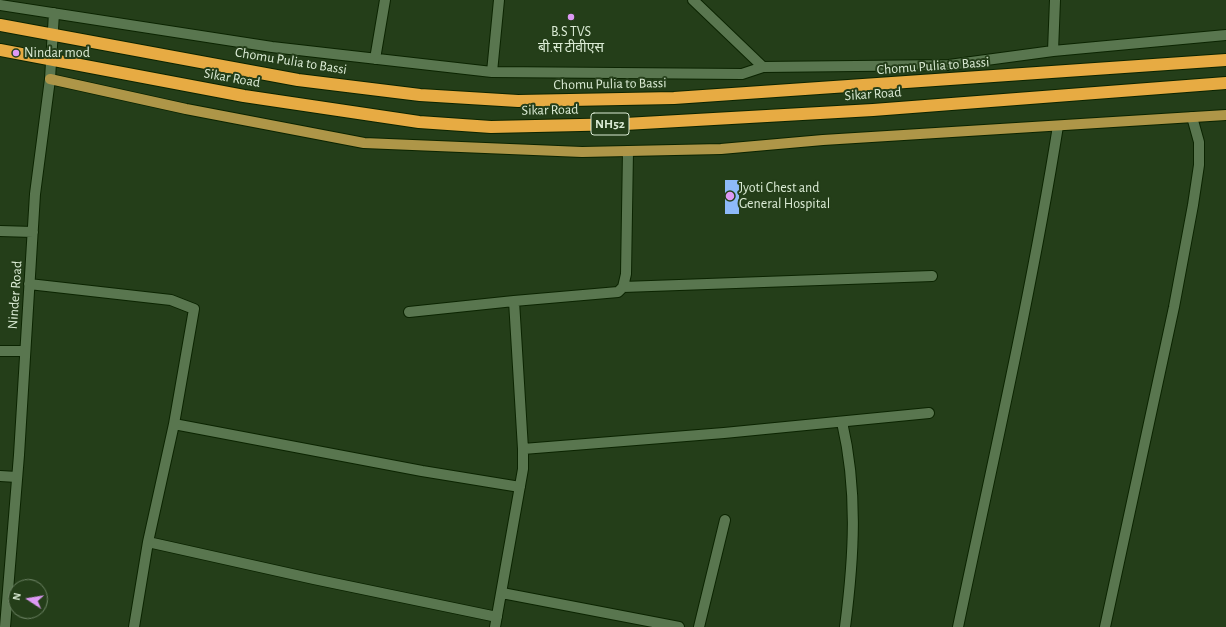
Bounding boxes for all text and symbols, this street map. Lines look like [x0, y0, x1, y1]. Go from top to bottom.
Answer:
marker: B.S TVS बी.स टीवीएस [566, 12, 576, 22]
place label: B.S TVS बी.स टीवीएस [538, 24, 604, 56]
street label: Chomu Pulia to Bassi [234, 44, 348, 78]
place label: Nindar mod [24, 45, 90, 61]
marker: Nindar mod [11, 48, 21, 58]
street label: Chomu Pulia to Bassi [876, 54, 990, 78]
street label: Sikar Road [202, 65, 262, 91]
street label: Chomu Pulia to Bassi [553, 75, 667, 93]
street label: Sikar Road [844, 84, 902, 104]
street label: Sikar Road [521, 101, 579, 119]
road number: NH52 [591, 113, 629, 135]
place label: Jyoti Chest and General Hospital [739, 180, 830, 212]
marker: Jyoti Chest and General Hospital [724, 190, 736, 202]
street label: Ninder Road [4, 260, 26, 330]
north arrow [8, 579, 48, 619]
text: N [11, 592, 23, 601]

